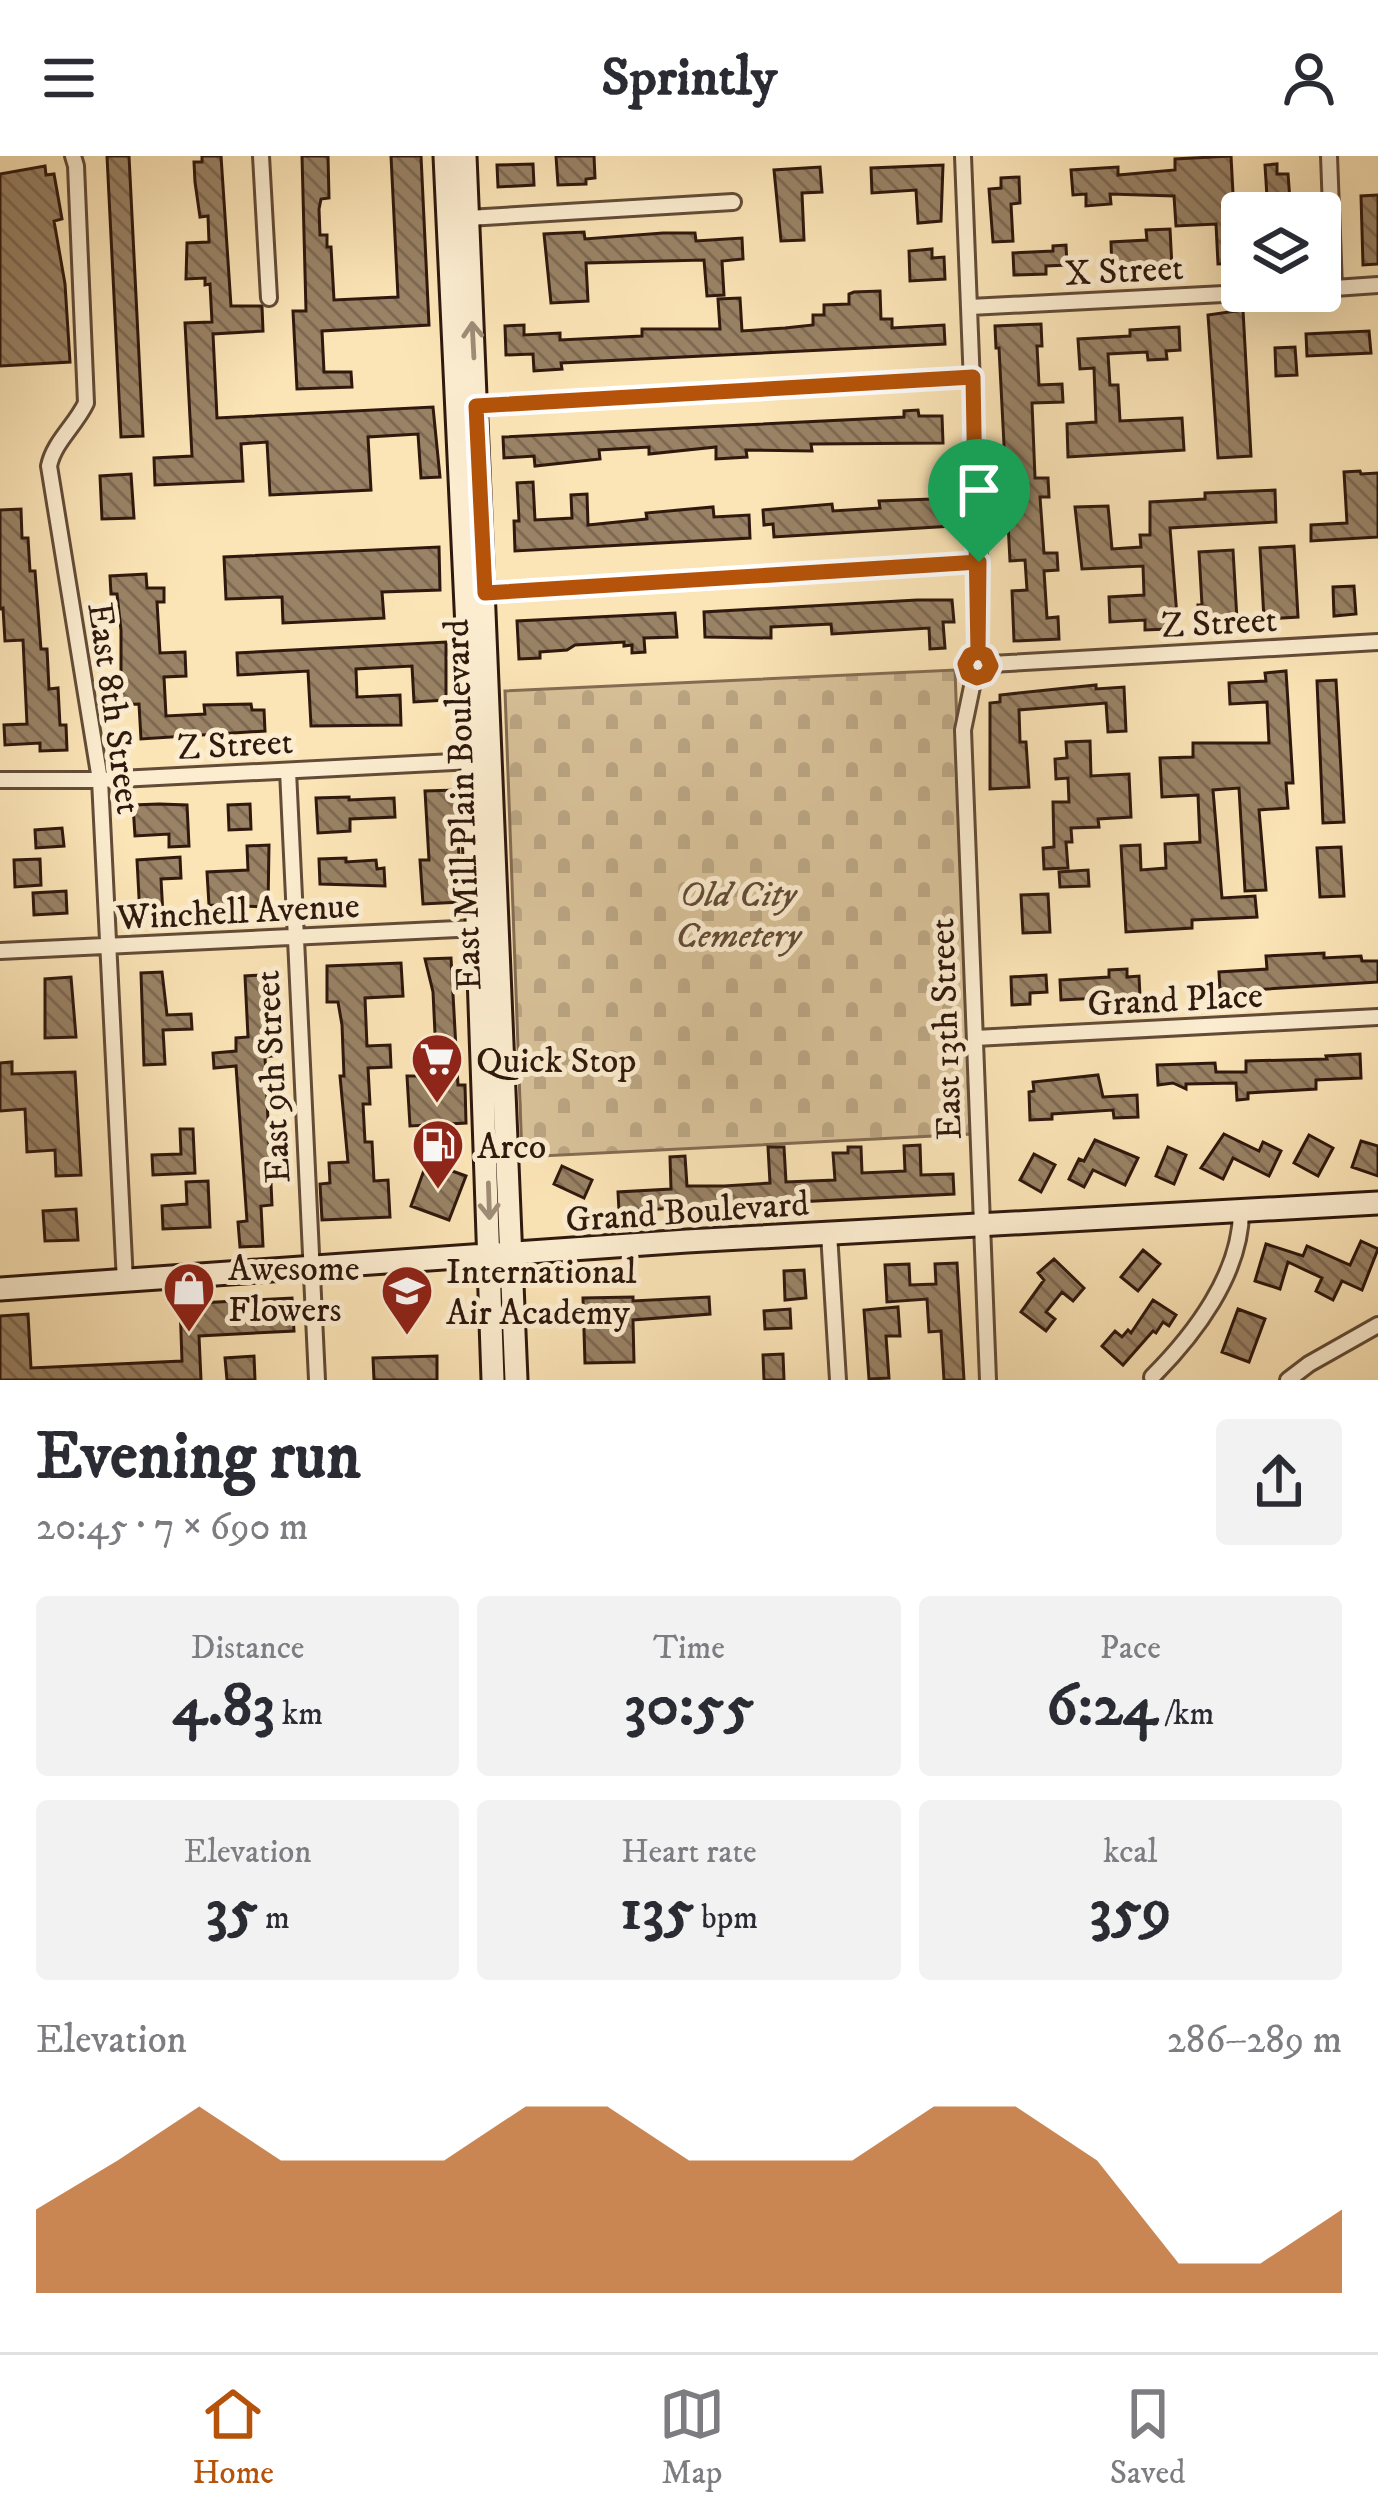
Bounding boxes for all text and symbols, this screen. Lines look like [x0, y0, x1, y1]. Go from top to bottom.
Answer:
icon: menu [36, 45, 102, 111]
text: Sprintly [601, 45, 777, 112]
icon: person [1276, 45, 1342, 111]
map controls [1221, 192, 1341, 312]
button: layers [1221, 192, 1341, 312]
street label: X Street [1064, 246, 1185, 297]
one-way arrow [461, 321, 484, 360]
pin [928, 439, 1030, 562]
icon: arrive [946, 457, 1012, 523]
street label: Z Street [1160, 598, 1278, 649]
street label: East 8th Street [76, 600, 151, 817]
street label: East Mill Plain Boulevard [435, 618, 492, 992]
street label: Z Street [176, 720, 294, 771]
park label: Old City Cemetery [675, 873, 803, 959]
street label: Winchell Avenue [115, 884, 361, 941]
street label: East 13th Street [920, 917, 973, 1141]
street label: East 9th Street [245, 969, 302, 1185]
street label: Grand Place [1086, 973, 1264, 1028]
supermarket icon: Quick Stop [409, 1031, 465, 1105]
place label: Quick Stop [476, 1039, 636, 1084]
fuel station icon: Arco [410, 1117, 466, 1191]
place label: Arco [477, 1125, 546, 1170]
one-way arrow [477, 1181, 500, 1220]
street label: Grand Boulevard [564, 1182, 810, 1243]
place label: Awesome Flowers [228, 1247, 360, 1333]
place label: International Air Academy [446, 1250, 637, 1336]
shop icon: Awesome Flowers [161, 1260, 217, 1334]
school or university icon: International Air Academy [379, 1263, 435, 1337]
text: Evening run [36, 1417, 361, 1499]
button: share [1216, 1419, 1342, 1545]
text: 20:45 · 7 × 690 m [36, 1503, 308, 1552]
text: Distance [191, 1628, 305, 1669]
text: Time [653, 1628, 725, 1669]
text: Pace [1100, 1628, 1161, 1669]
text: 4.83 [172, 1669, 275, 1744]
text: 30:55 [624, 1669, 754, 1744]
text: 6:24 [1046, 1669, 1157, 1744]
text: km [275, 1694, 323, 1735]
text: /km [1157, 1694, 1214, 1735]
text: Elevation [184, 1832, 312, 1873]
text: Heart rate [621, 1832, 757, 1873]
text: kcal [1103, 1832, 1157, 1873]
text: 35 [206, 1873, 258, 1948]
text: 135 [620, 1873, 694, 1948]
text: 359 [1089, 1873, 1171, 1948]
text: m [258, 1898, 290, 1939]
text: bpm [694, 1898, 758, 1939]
text: Elevation [36, 2016, 187, 2065]
text: 286–289 m [1167, 2016, 1342, 2065]
tab: Home [192, 2381, 274, 2494]
tab: Map [659, 2381, 725, 2494]
tab: Saved [1110, 2381, 1186, 2494]

